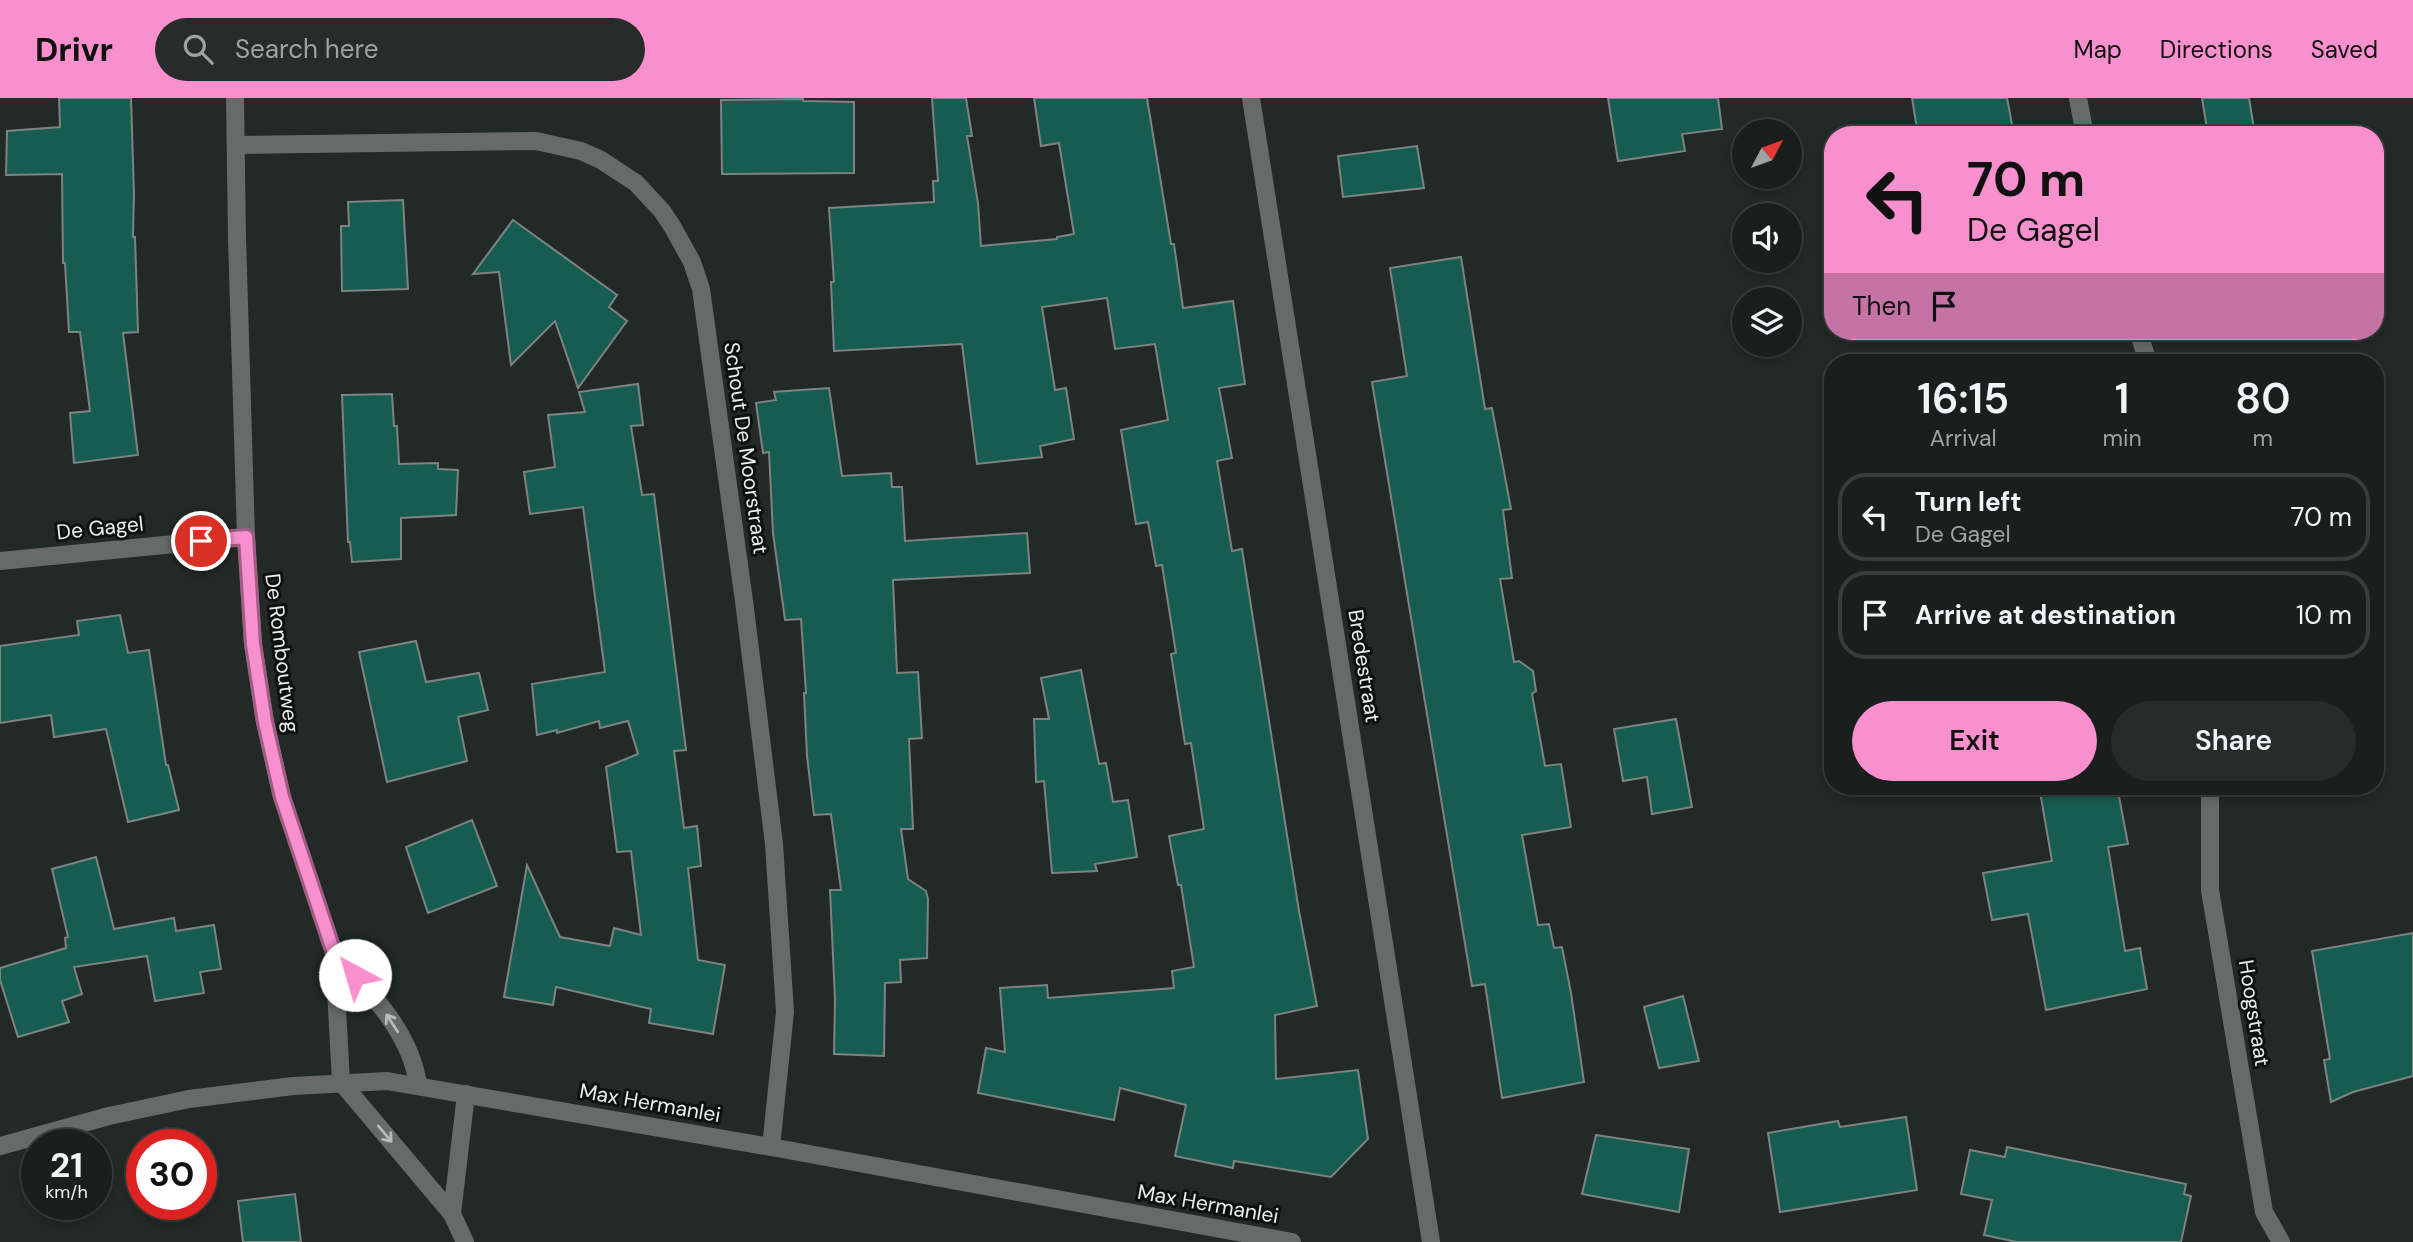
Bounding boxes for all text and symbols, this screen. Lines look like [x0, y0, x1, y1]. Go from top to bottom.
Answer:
search box [155, 18, 645, 81]
text: Drivr [35, 28, 113, 71]
icon: search [179, 30, 217, 68]
text: Search here [235, 32, 378, 66]
text: Map [2074, 34, 2122, 65]
text: Directions [2160, 34, 2273, 65]
text: Saved [2311, 34, 2378, 65]
north arrow [1732, 119, 1802, 189]
map controls [1732, 119, 1802, 357]
text: 70 m [1967, 147, 2085, 211]
icon: left [1852, 154, 1943, 245]
button: sound [1732, 203, 1802, 273]
text: De Gagel [1967, 209, 2100, 251]
button: layers [1732, 287, 1802, 357]
icon: arrive [1925, 287, 1963, 325]
text: Then [1852, 289, 1911, 323]
street label: Schout De Moorstraat [717, 340, 775, 556]
text: 16:15 [1917, 371, 2009, 426]
text: 1 [2115, 371, 2129, 426]
text: 80 [2235, 371, 2291, 426]
text: Arrival [1930, 423, 1997, 453]
text: min [2103, 423, 2142, 453]
text: m [2253, 423, 2273, 453]
text: Turn left [1915, 485, 2022, 519]
icon: left [1856, 498, 1894, 536]
text: 70 m [2291, 500, 2352, 534]
street label: De Gagel [55, 510, 145, 546]
pin [171, 511, 231, 571]
text: De Gagel [1915, 519, 2011, 549]
icon: arrive [182, 522, 220, 560]
street label: De Romboutweg [258, 572, 306, 734]
icon: arrive [1856, 596, 1894, 634]
text: Arrive at destination [1915, 598, 2176, 632]
text: 10 m [2296, 598, 2352, 632]
street label: Bredestraat [1341, 608, 1387, 724]
button: Exit [1852, 701, 2097, 781]
button: Share [2111, 701, 2356, 781]
position arrow [318, 938, 392, 1012]
street label: Hoogstraat [2232, 958, 2276, 1068]
one-way arrow [385, 1014, 399, 1034]
street label: Max Hermanlei [577, 1077, 723, 1129]
one-way arrow [377, 1125, 393, 1143]
speed limit sign: 30 [126, 1129, 217, 1220]
text: 21 [50, 1142, 83, 1188]
street label: Max Hermanlei [1135, 1178, 1281, 1230]
text: km/h [45, 1180, 88, 1204]

